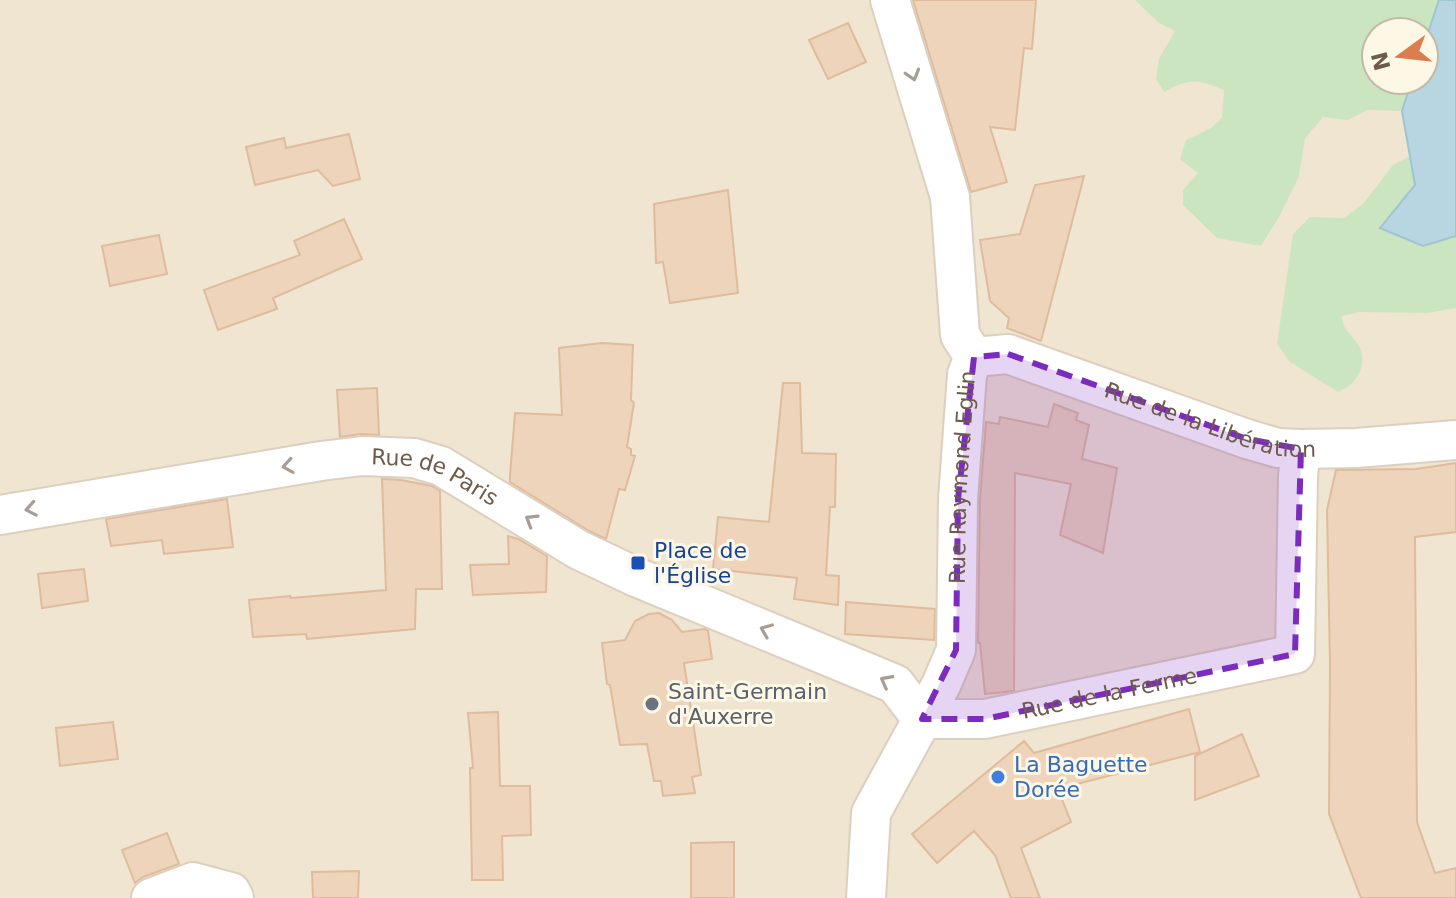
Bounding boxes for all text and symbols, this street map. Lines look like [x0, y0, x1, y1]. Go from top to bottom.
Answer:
north arrow [1360, 16, 1440, 96]
text: N [1367, 49, 1396, 73]
one-way arrow [904, 67, 920, 81]
street label: Rue Raymond Eglin [944, 370, 980, 584]
street label: Rue de la Libération [1101, 377, 1316, 462]
street label: Rue de Paris [371, 444, 503, 510]
one-way arrow [281, 457, 295, 474]
one-way arrow [25, 500, 38, 517]
one-way arrow [525, 515, 540, 530]
place label: Place de l'Église [654, 538, 747, 588]
marker: Place de l'Église [629, 554, 647, 572]
one-way arrow [760, 623, 774, 640]
street label: Rue de la Ferme [1019, 662, 1199, 723]
one-way arrow [880, 676, 894, 691]
place label: Saint-Germain d'Auxerre [668, 679, 827, 729]
marker: Saint-Germain d'Auxerre [643, 695, 661, 713]
place label: La Baguette Dorée [1014, 752, 1148, 802]
marker: La Baguette Dorée [989, 768, 1007, 786]

